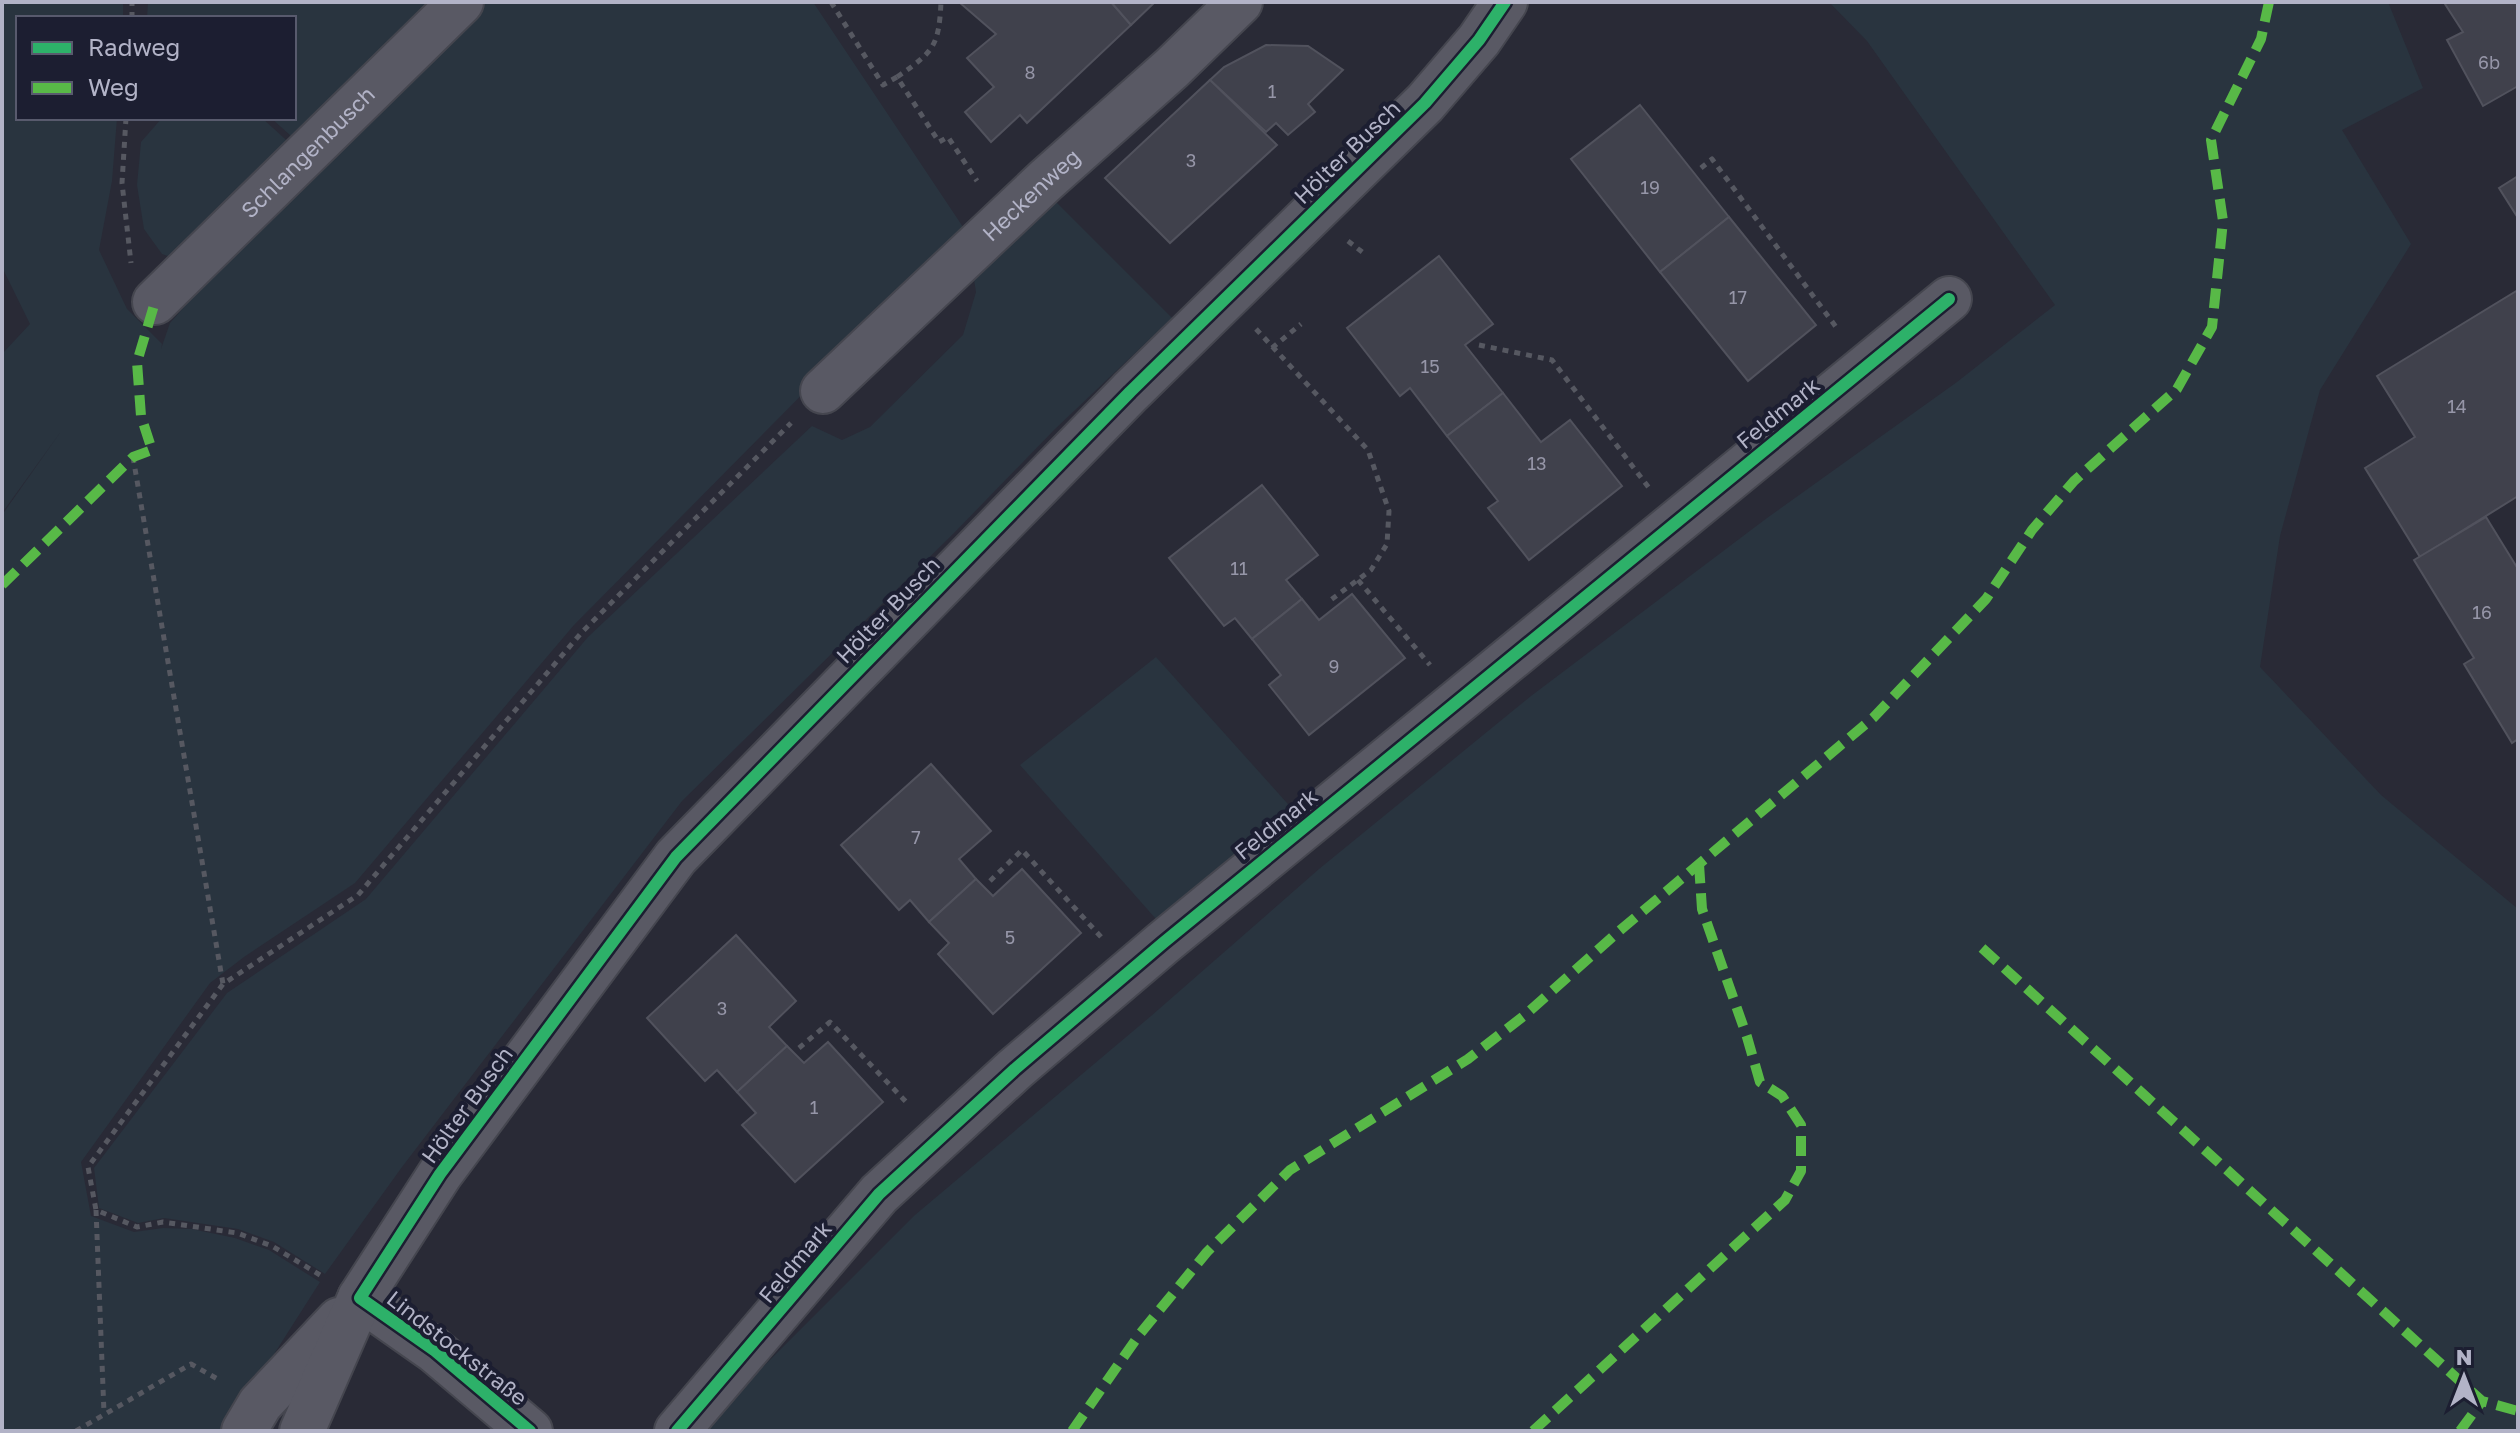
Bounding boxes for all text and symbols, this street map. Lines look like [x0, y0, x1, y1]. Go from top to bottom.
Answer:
legend [16, 16, 296, 120]
text: Radweg [88, 32, 180, 61]
house number: 6b [2478, 51, 2500, 73]
house number: 8 [1025, 61, 1035, 83]
text: Weg [88, 72, 139, 101]
street label: Schlangenbusch [235, 80, 380, 223]
house number: 1 [1268, 80, 1277, 102]
street label: Hölter Busch [1288, 94, 1405, 209]
street label: Heckenweg [976, 142, 1085, 246]
house number: 3 [1186, 149, 1196, 171]
house number: 19 [1640, 176, 1660, 198]
house number: 17 [1729, 286, 1747, 308]
house number: 15 [1420, 355, 1440, 377]
street label: Feldmark [1731, 371, 1825, 454]
house number: 14 [2447, 395, 2467, 417]
house number: 13 [1527, 452, 1547, 474]
street label: Hölter Busch [830, 551, 945, 668]
house number: 11 [1230, 557, 1248, 579]
house number: 16 [2472, 601, 2492, 623]
house number: 9 [1329, 655, 1339, 677]
street label: Feldmark [1229, 782, 1323, 865]
house number: 7 [911, 826, 921, 848]
house number: 5 [1005, 926, 1015, 948]
house number: 3 [717, 997, 727, 1019]
street label: Hölter Busch [415, 1041, 518, 1168]
house number: 1 [810, 1096, 819, 1118]
street label: Feldmark [752, 1215, 837, 1308]
street label: Lindstockstraße [382, 1285, 533, 1411]
north arrow [2424, 1337, 2504, 1417]
text: N [2456, 1343, 2472, 1370]

